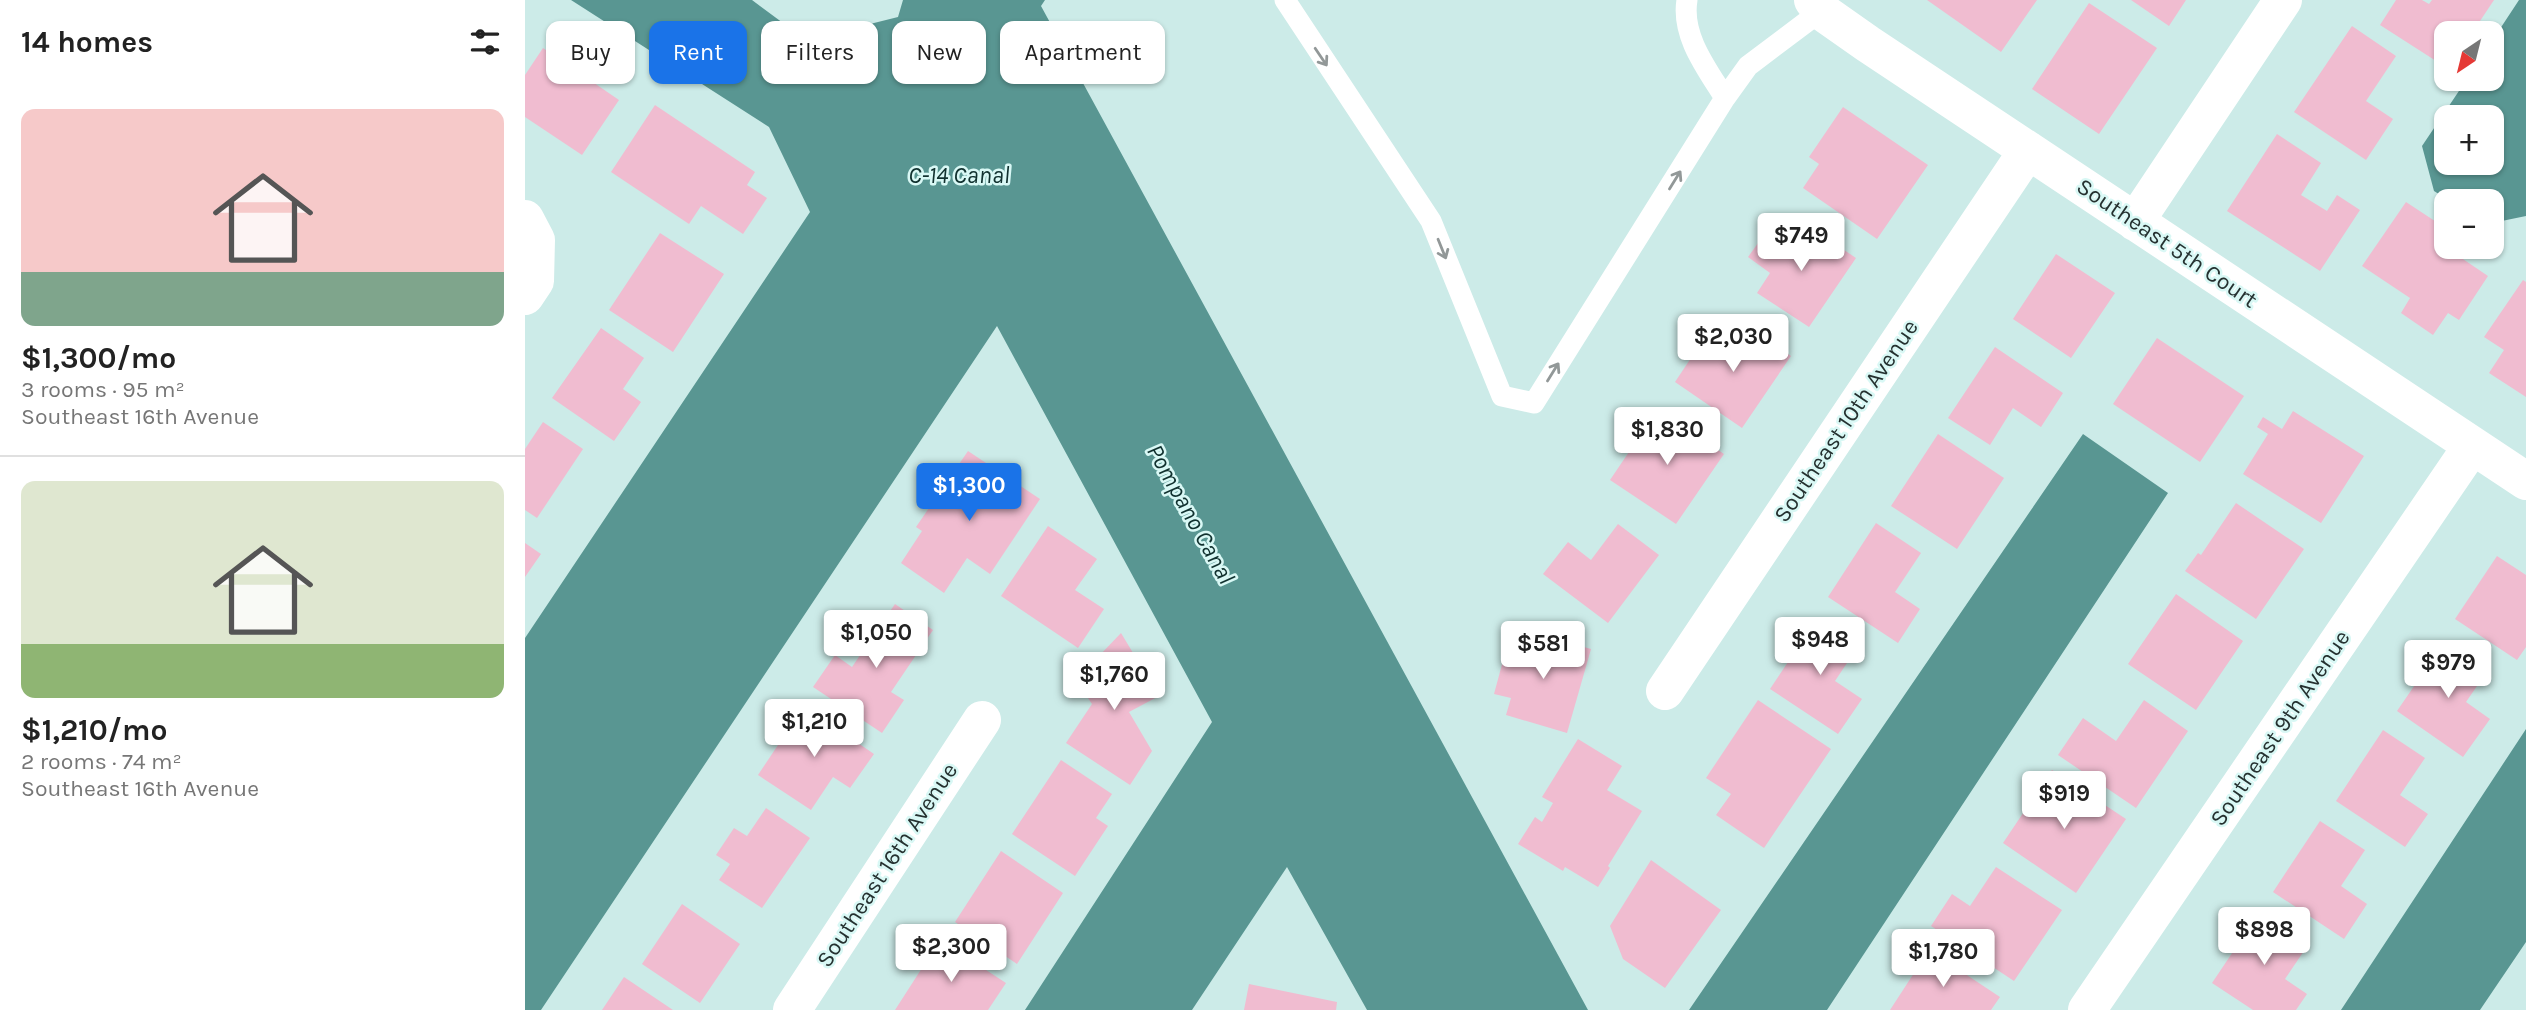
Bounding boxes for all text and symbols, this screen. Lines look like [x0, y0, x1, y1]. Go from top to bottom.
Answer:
chip: Buy [546, 21, 635, 84]
chip: Rent [649, 21, 747, 84]
chip: Filters [761, 21, 878, 84]
chip: New [892, 21, 986, 84]
chip: Apartment [1000, 21, 1165, 84]
north arrow [2434, 21, 2504, 91]
map controls [2434, 21, 2504, 259]
icon: filters [466, 23, 504, 61]
text: 14 homes [21, 24, 153, 60]
one-way arrow [1314, 47, 1328, 66]
button: + [2434, 105, 2504, 175]
icon: home [200, 155, 326, 281]
water label: C-14 Canal [908, 161, 1010, 189]
one-way arrow [1668, 171, 1682, 191]
street label: Southeast 5th Court [2072, 172, 2263, 314]
button: − [2434, 189, 2504, 259]
pin: $749 [1760, 214, 1842, 273]
text: $749 [1773, 222, 1829, 249]
one-way arrow [1437, 238, 1450, 259]
pin: $2,030 [1676, 314, 1790, 374]
street label: Southeast 10th Avenue [1768, 315, 1924, 527]
text: $2,030 [1694, 323, 1772, 350]
text: $1,300/mo [21, 340, 176, 376]
one-way arrow [1546, 363, 1560, 383]
text: 3 rooms · 95 m² [21, 376, 185, 403]
text: Southeast 16th Avenue [21, 403, 259, 430]
pin: $1,830 [1610, 407, 1724, 467]
text: $1,830 [1630, 416, 1704, 443]
water label: Pompano Canal [1141, 439, 1241, 589]
pin: $1,300 [912, 463, 1026, 523]
text: $1,300 [932, 472, 1006, 499]
icon: home [200, 527, 326, 653]
pin: $1,050 [819, 610, 933, 670]
pin: $948 [1779, 618, 1861, 677]
text: $1,050 [840, 619, 912, 646]
pin: $581 [1502, 622, 1584, 681]
street label: Southeast 9th Avenue [2204, 625, 2356, 831]
text: $948 [1791, 626, 1849, 653]
text: $581 [1517, 630, 1569, 657]
pin: $979 [2407, 640, 2489, 700]
text: $979 [2420, 649, 2476, 676]
pin: $1,760 [1057, 652, 1171, 712]
text: $1,760 [1079, 661, 1149, 688]
pin: $1,210 [757, 700, 871, 759]
text: $1,210 [781, 708, 847, 735]
text: $1,210/mo [21, 712, 167, 748]
text: 2 rooms · 74 m² [21, 748, 182, 775]
street label: Southeast 16th Avenue [811, 758, 963, 972]
pin: $919 [2023, 772, 2105, 831]
text: Southeast 16th Avenue [21, 775, 259, 802]
text: $919 [2038, 780, 2090, 807]
pin: $898 [2223, 908, 2305, 967]
text: $898 [2234, 916, 2294, 943]
pin: $2,300 [894, 925, 1008, 984]
pin: $1,780 [1886, 930, 2000, 989]
text: $2,300 [912, 933, 990, 960]
text: $1,780 [1908, 938, 1978, 965]

